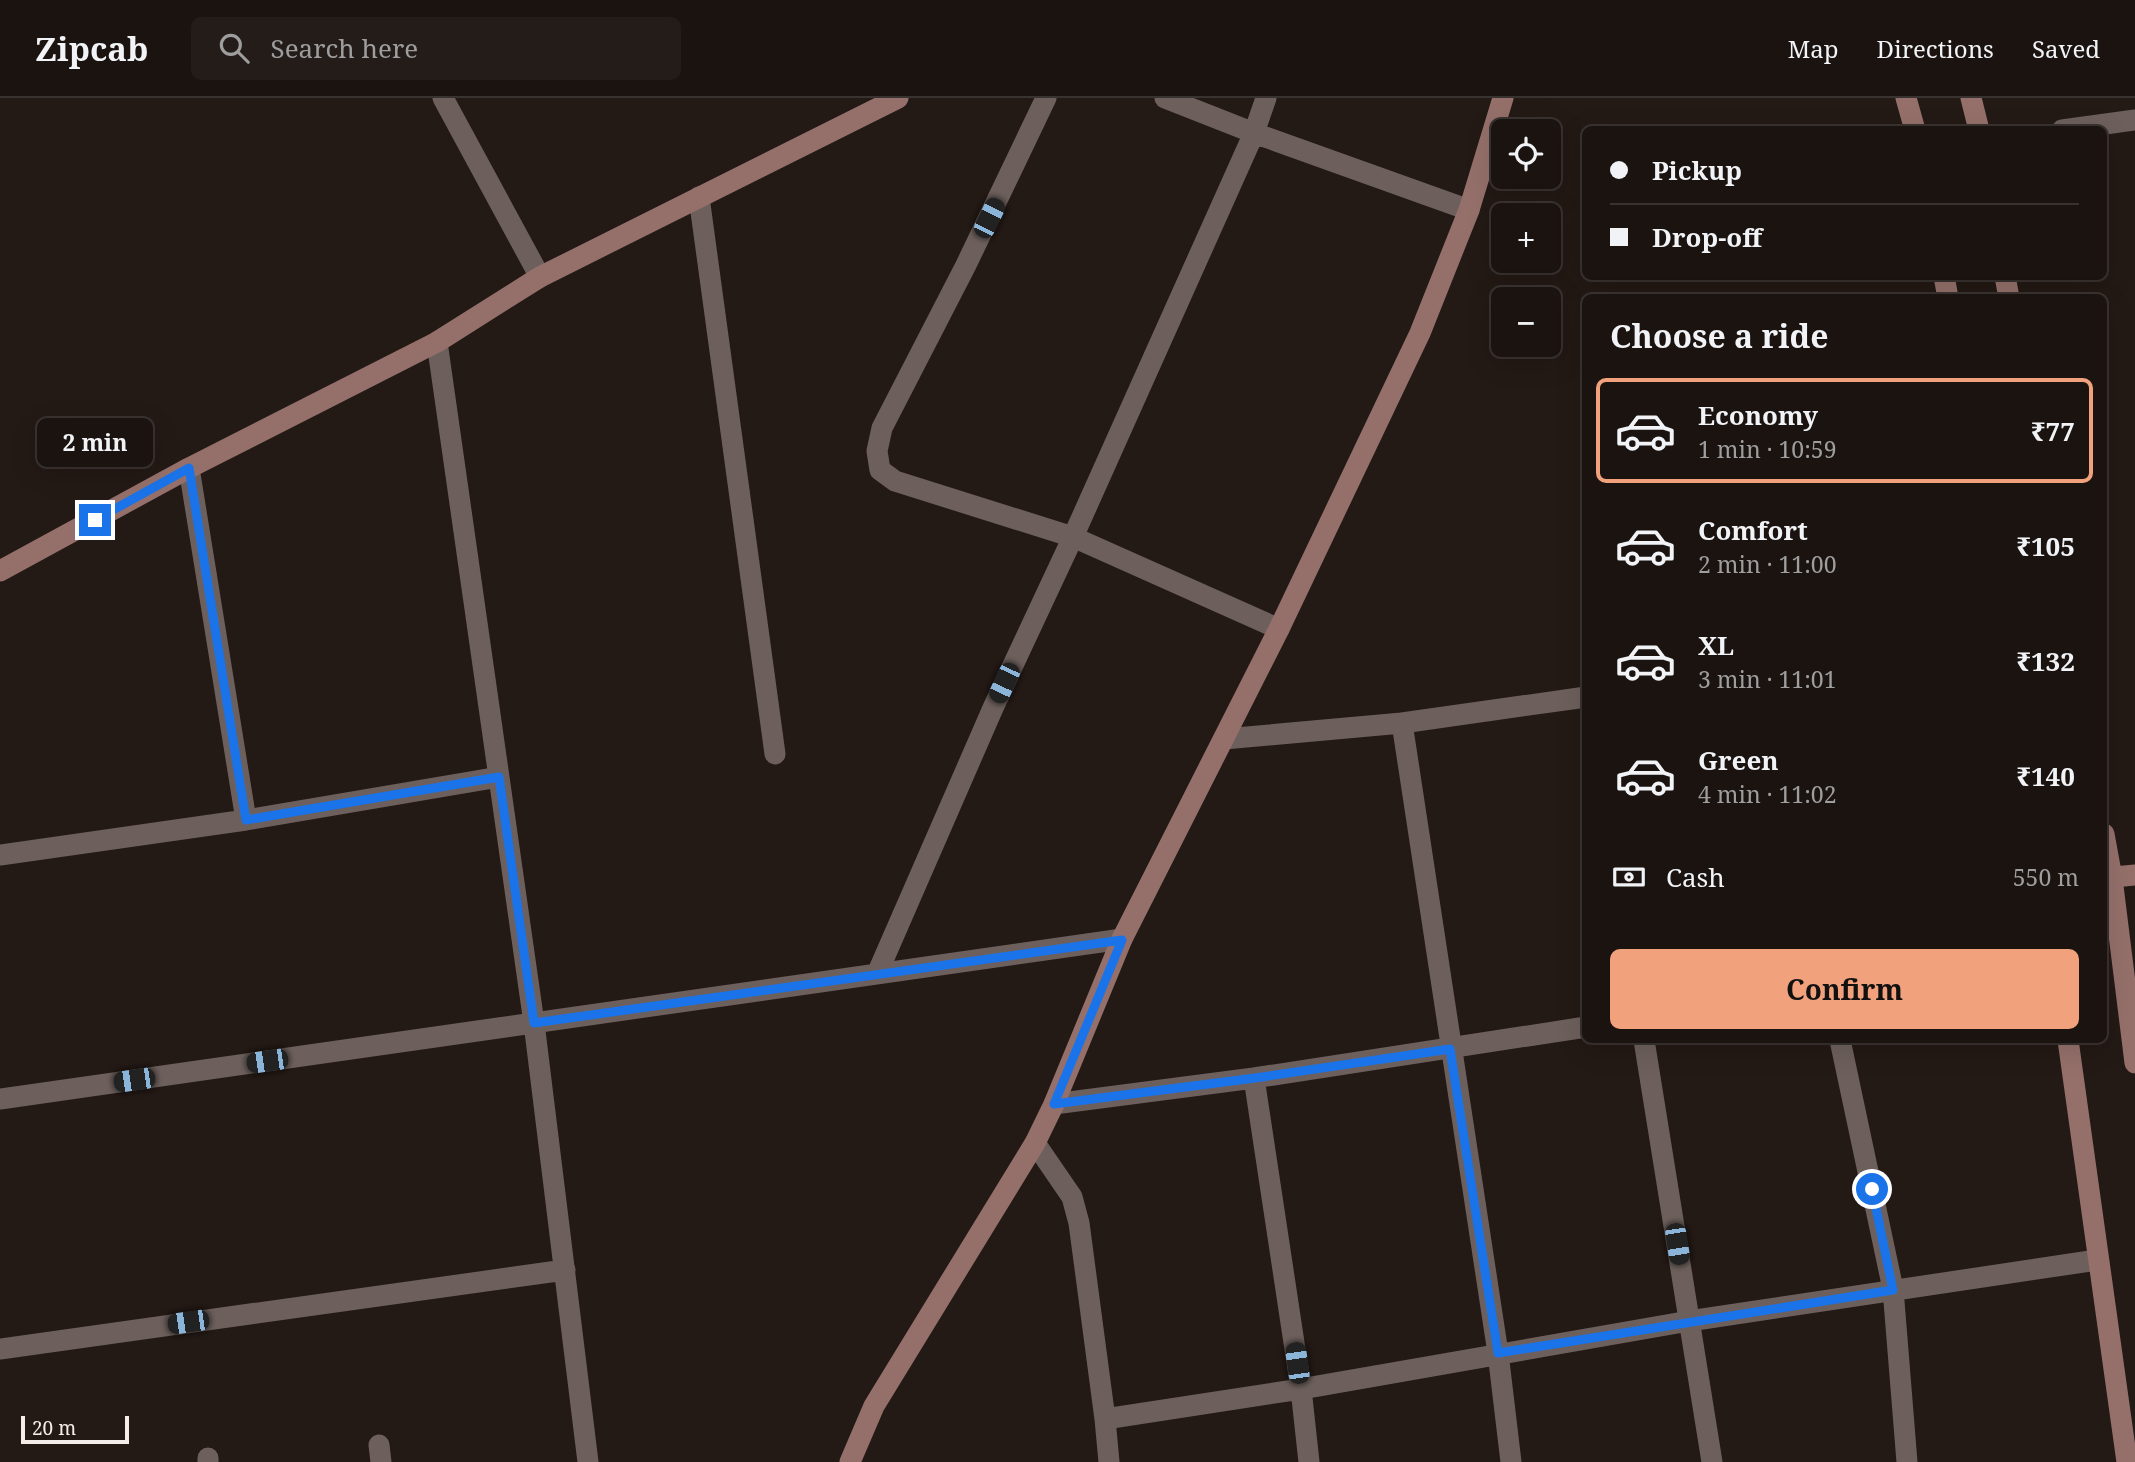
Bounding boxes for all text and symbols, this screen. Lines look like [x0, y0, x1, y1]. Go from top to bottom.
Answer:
search box [191, 17, 681, 80]
text: Zipcab [35, 26, 149, 71]
icon: search [215, 29, 253, 67]
text: Search here [271, 30, 418, 66]
text: Map [1788, 32, 1839, 65]
text: Directions [1877, 32, 1994, 65]
text: Saved [2032, 32, 2100, 65]
map controls [1491, 119, 1561, 357]
button: locate [1491, 119, 1561, 189]
text: Pickup [1652, 152, 1742, 188]
car [971, 195, 1008, 241]
button: + [1491, 203, 1561, 273]
text: Drop-off [1652, 219, 1762, 255]
button: − [1491, 287, 1561, 357]
text: Choose a ride [1610, 314, 1829, 357]
text: Economy [1698, 397, 1818, 433]
icon: car [1614, 399, 1677, 462]
text: ₹77 [2031, 413, 2075, 449]
callout: 2 min [37, 418, 153, 468]
text: 2 min [62, 426, 128, 458]
text: 1 min · 10:59 [1698, 433, 1836, 465]
route end [79, 504, 111, 536]
text: Comfort [1698, 512, 1808, 548]
icon: car [1614, 514, 1677, 577]
text: ₹105 [2016, 528, 2075, 564]
text: 2 min · 11:00 [1698, 548, 1836, 580]
text: XL [1698, 627, 1734, 663]
icon: car [1614, 629, 1677, 692]
text: ₹132 [2016, 643, 2075, 679]
car [986, 660, 1023, 706]
text: 3 min · 11:01 [1698, 663, 1836, 695]
text: Green [1698, 742, 1779, 778]
icon: car [1614, 744, 1677, 807]
text: ₹140 [2016, 758, 2075, 794]
text: 4 min · 11:02 [1698, 778, 1836, 810]
icon: cash [1610, 858, 1648, 896]
text: Cash [1666, 859, 1725, 895]
text: 550 m [2013, 861, 2079, 893]
button: Confirm [1610, 949, 2079, 1029]
car [245, 1048, 290, 1074]
car [112, 1067, 157, 1093]
route start [1856, 1173, 1888, 1205]
car [1664, 1222, 1691, 1266]
car [166, 1309, 211, 1335]
car [1284, 1341, 1311, 1385]
scale bar [21, 1413, 130, 1445]
text: 20 m [32, 1415, 76, 1441]

